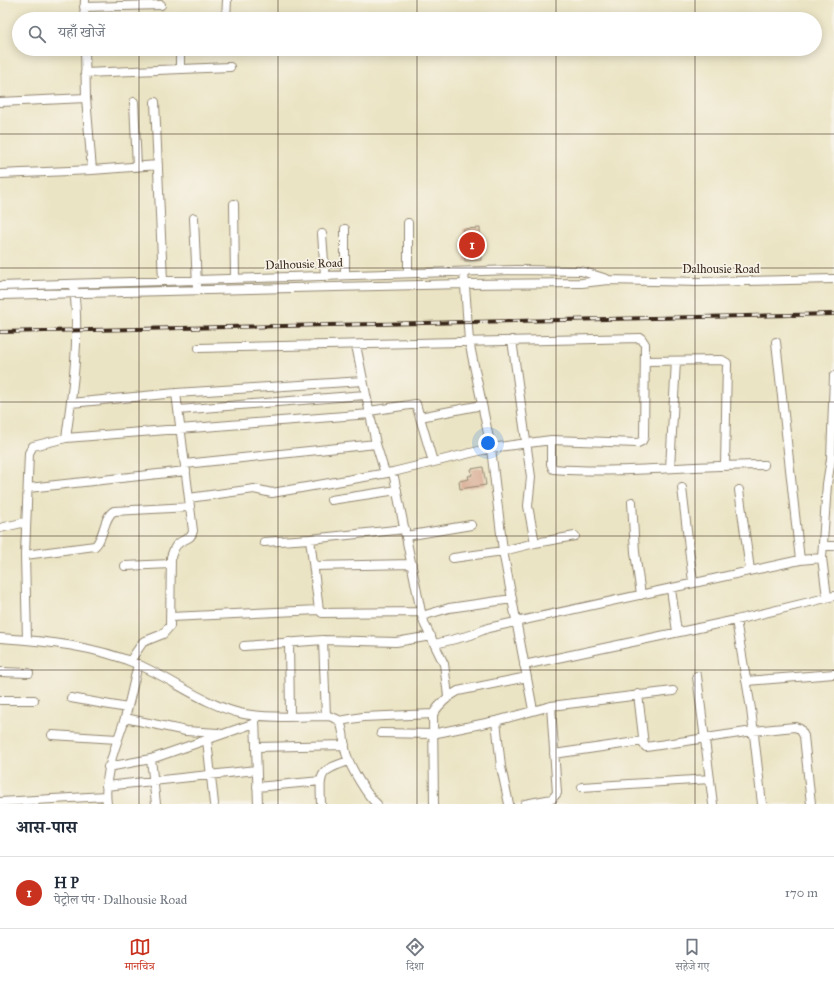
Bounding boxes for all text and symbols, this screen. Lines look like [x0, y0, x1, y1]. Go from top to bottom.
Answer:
search box [12, 12, 822, 56]
icon: search [26, 23, 48, 45]
text: यहाँ खोजें [58, 23, 105, 41]
pin: 1 [459, 230, 485, 260]
street label: Dalhousie Road [265, 256, 343, 272]
street label: Dalhousie Road [682, 262, 760, 276]
your location [478, 433, 498, 453]
text: आस-पास [16, 817, 77, 838]
text: H P [54, 874, 79, 892]
text: 1 [26, 885, 32, 901]
text: 170 m [785, 885, 818, 901]
text: पेट्रोल पंप · Dalhousie Road [54, 892, 187, 908]
tab: मानचित्र [125, 936, 155, 977]
tab: दिशा [404, 936, 426, 977]
tab: सहेजे गए [676, 936, 709, 977]

